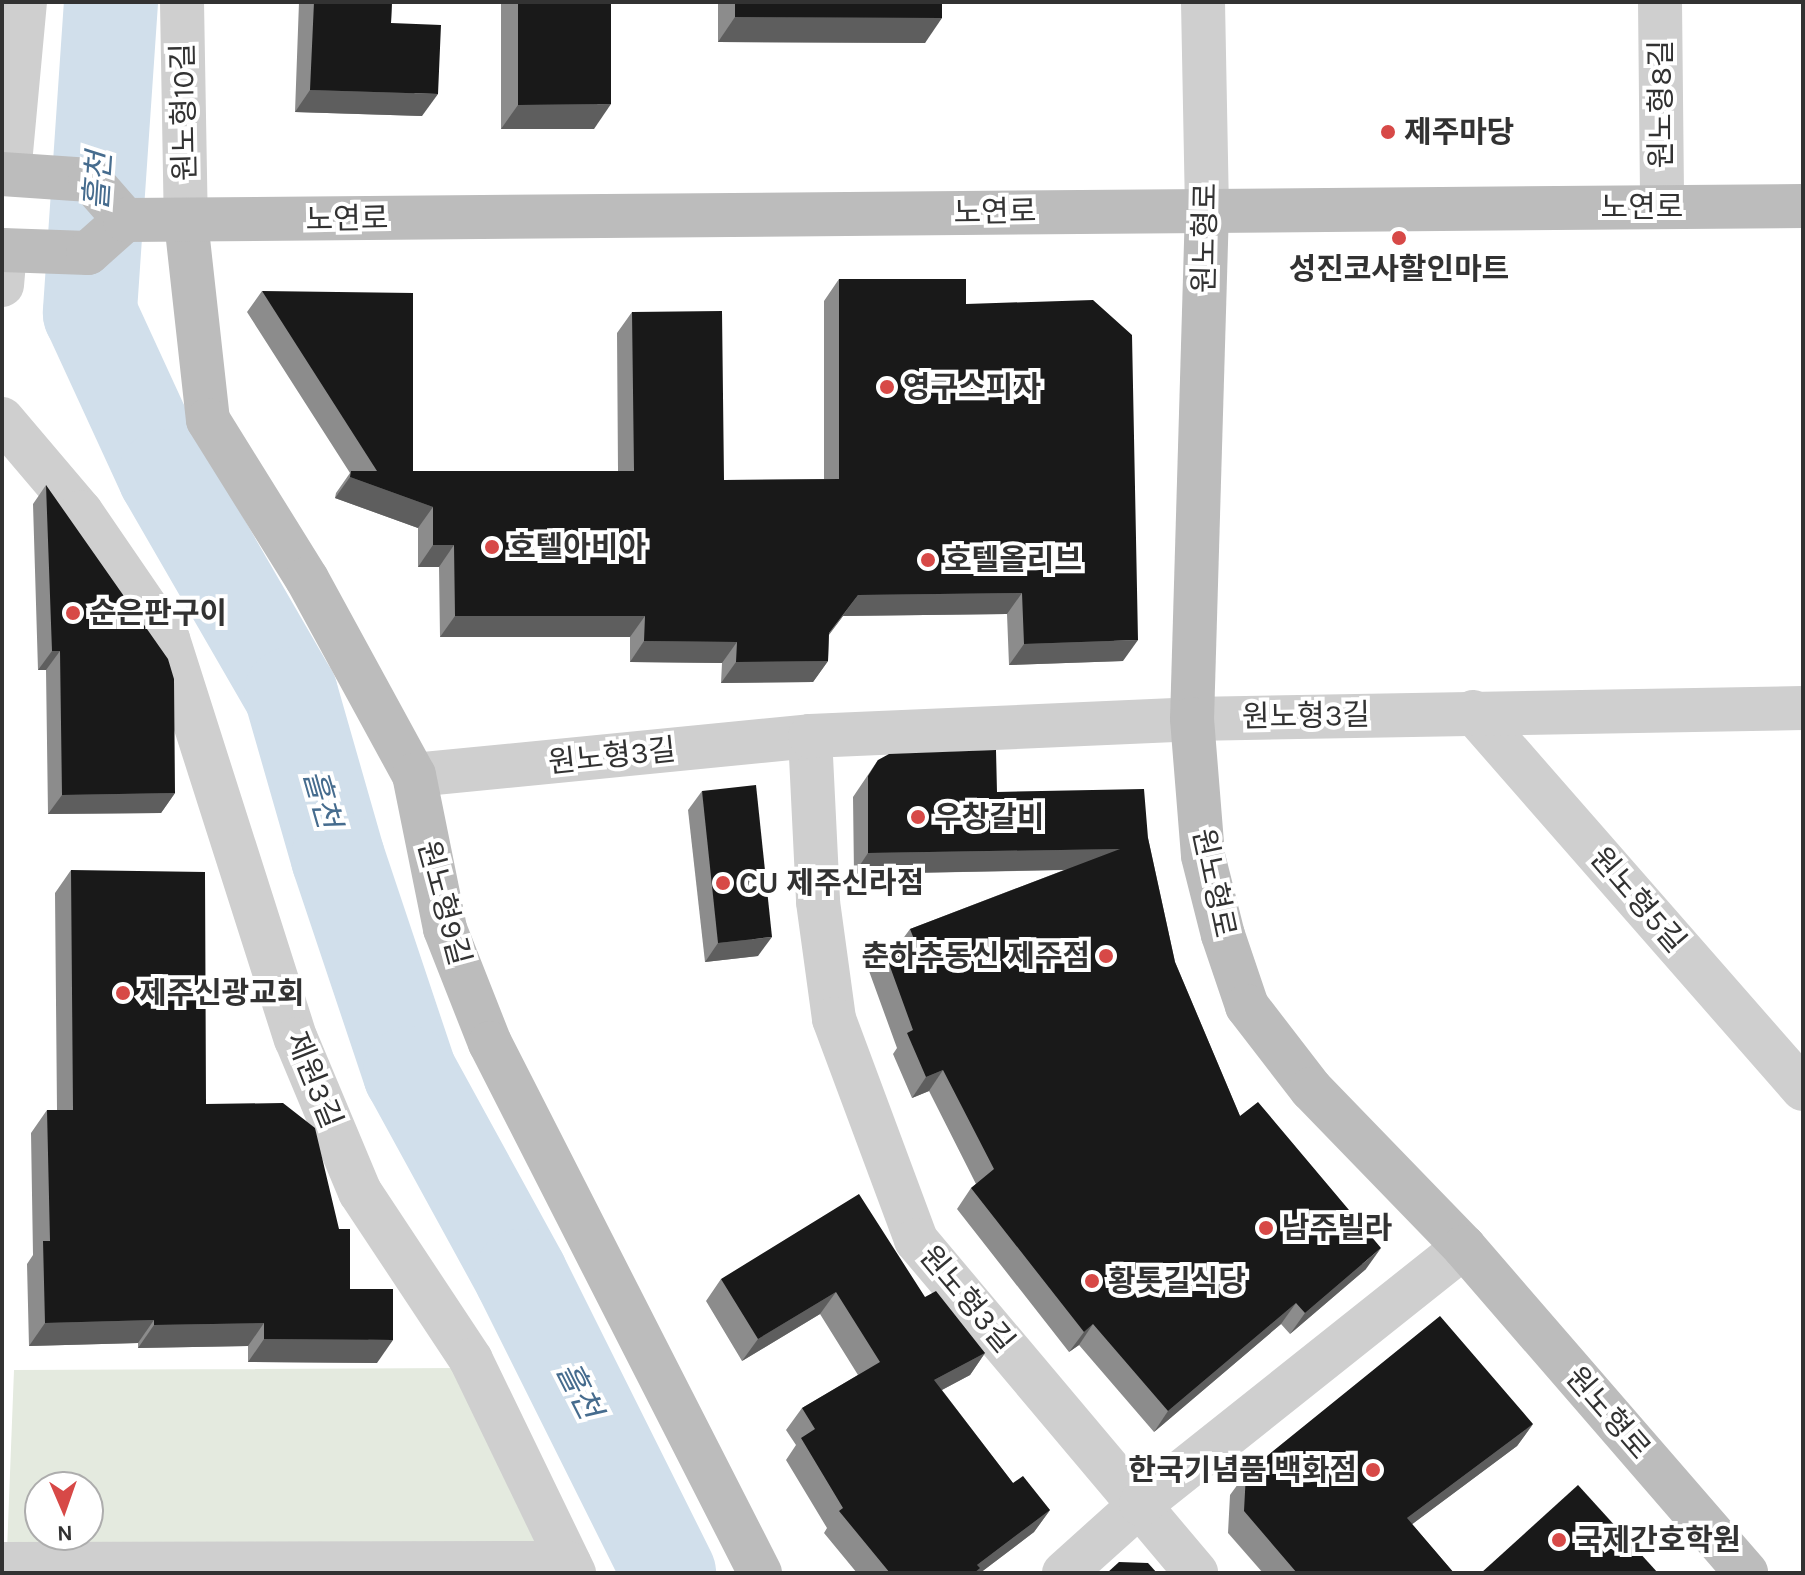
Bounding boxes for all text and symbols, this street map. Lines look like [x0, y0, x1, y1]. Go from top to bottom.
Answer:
street label: 원노형8길 [1643, 40, 1679, 168]
street label: 원노형10길 [165, 43, 203, 181]
place label: 제주마당 [1404, 114, 1514, 150]
marker: 제주마당 [1379, 123, 1397, 141]
water label: 흘천 [78, 150, 120, 212]
street label: 원노형로 [1186, 182, 1224, 294]
street label: 노연로 [1601, 189, 1683, 225]
street label: 노연로 [953, 193, 1037, 231]
street label: 노연로 [305, 200, 389, 238]
marker: 성진코사할인마트 [1390, 229, 1408, 247]
place label: 성진코사할인마트 [1289, 251, 1509, 287]
place label: 영구스피자 [903, 369, 1041, 405]
marker: 영구스피자 [878, 378, 896, 396]
place label: 호텔아비아 [508, 529, 646, 565]
marker: 호텔아비아 [483, 538, 501, 556]
place label: 호텔올리브 [944, 542, 1082, 578]
marker: 호텔올리브 [919, 551, 937, 569]
place label: 순은판구이 [89, 595, 227, 631]
marker: 순은판구이 [64, 604, 82, 622]
street label: 원노형3길 [1242, 697, 1370, 735]
street label: 원노형3길 [546, 731, 678, 781]
water label: 흘천 [294, 765, 348, 833]
place label: 우창갈비 [934, 799, 1044, 835]
marker: 우창갈비 [909, 808, 927, 826]
street label: 원노형로 [1185, 825, 1243, 941]
street label: 원노형9길 [410, 837, 478, 969]
street label: 원노형5길 [1583, 840, 1693, 960]
place label: CU 제주신라점 [739, 865, 924, 901]
marker: CU 제주신라점 [714, 874, 732, 892]
place label: 춘하추동신 제주점 [862, 938, 1090, 974]
marker: 춘하추동신 제주점 [1097, 947, 1115, 965]
place label: 제주신광교회 [139, 975, 305, 1011]
marker: 제주신광교회 [114, 984, 132, 1002]
street label: 제원3길 [278, 1027, 350, 1133]
place label: 남주빌라 [1282, 1210, 1392, 1246]
marker: 남주빌라 [1257, 1219, 1275, 1237]
street label: 원노형3길 [912, 1238, 1022, 1360]
place label: 황톳길식당 [1108, 1263, 1246, 1299]
marker: 황톳길식당 [1083, 1272, 1101, 1290]
water label: 흘천 [548, 1356, 608, 1426]
street label: 원노형로 [1558, 1360, 1658, 1466]
place label: 한국기념품 백화점 [1129, 1452, 1357, 1488]
marker: 한국기념품 백화점 [1364, 1461, 1382, 1479]
north arrow [24, 1471, 104, 1551]
text: N [56, 1520, 73, 1546]
place label: 국제간호학원 [1575, 1522, 1741, 1558]
marker: 국제간호학원 [1550, 1531, 1568, 1549]

